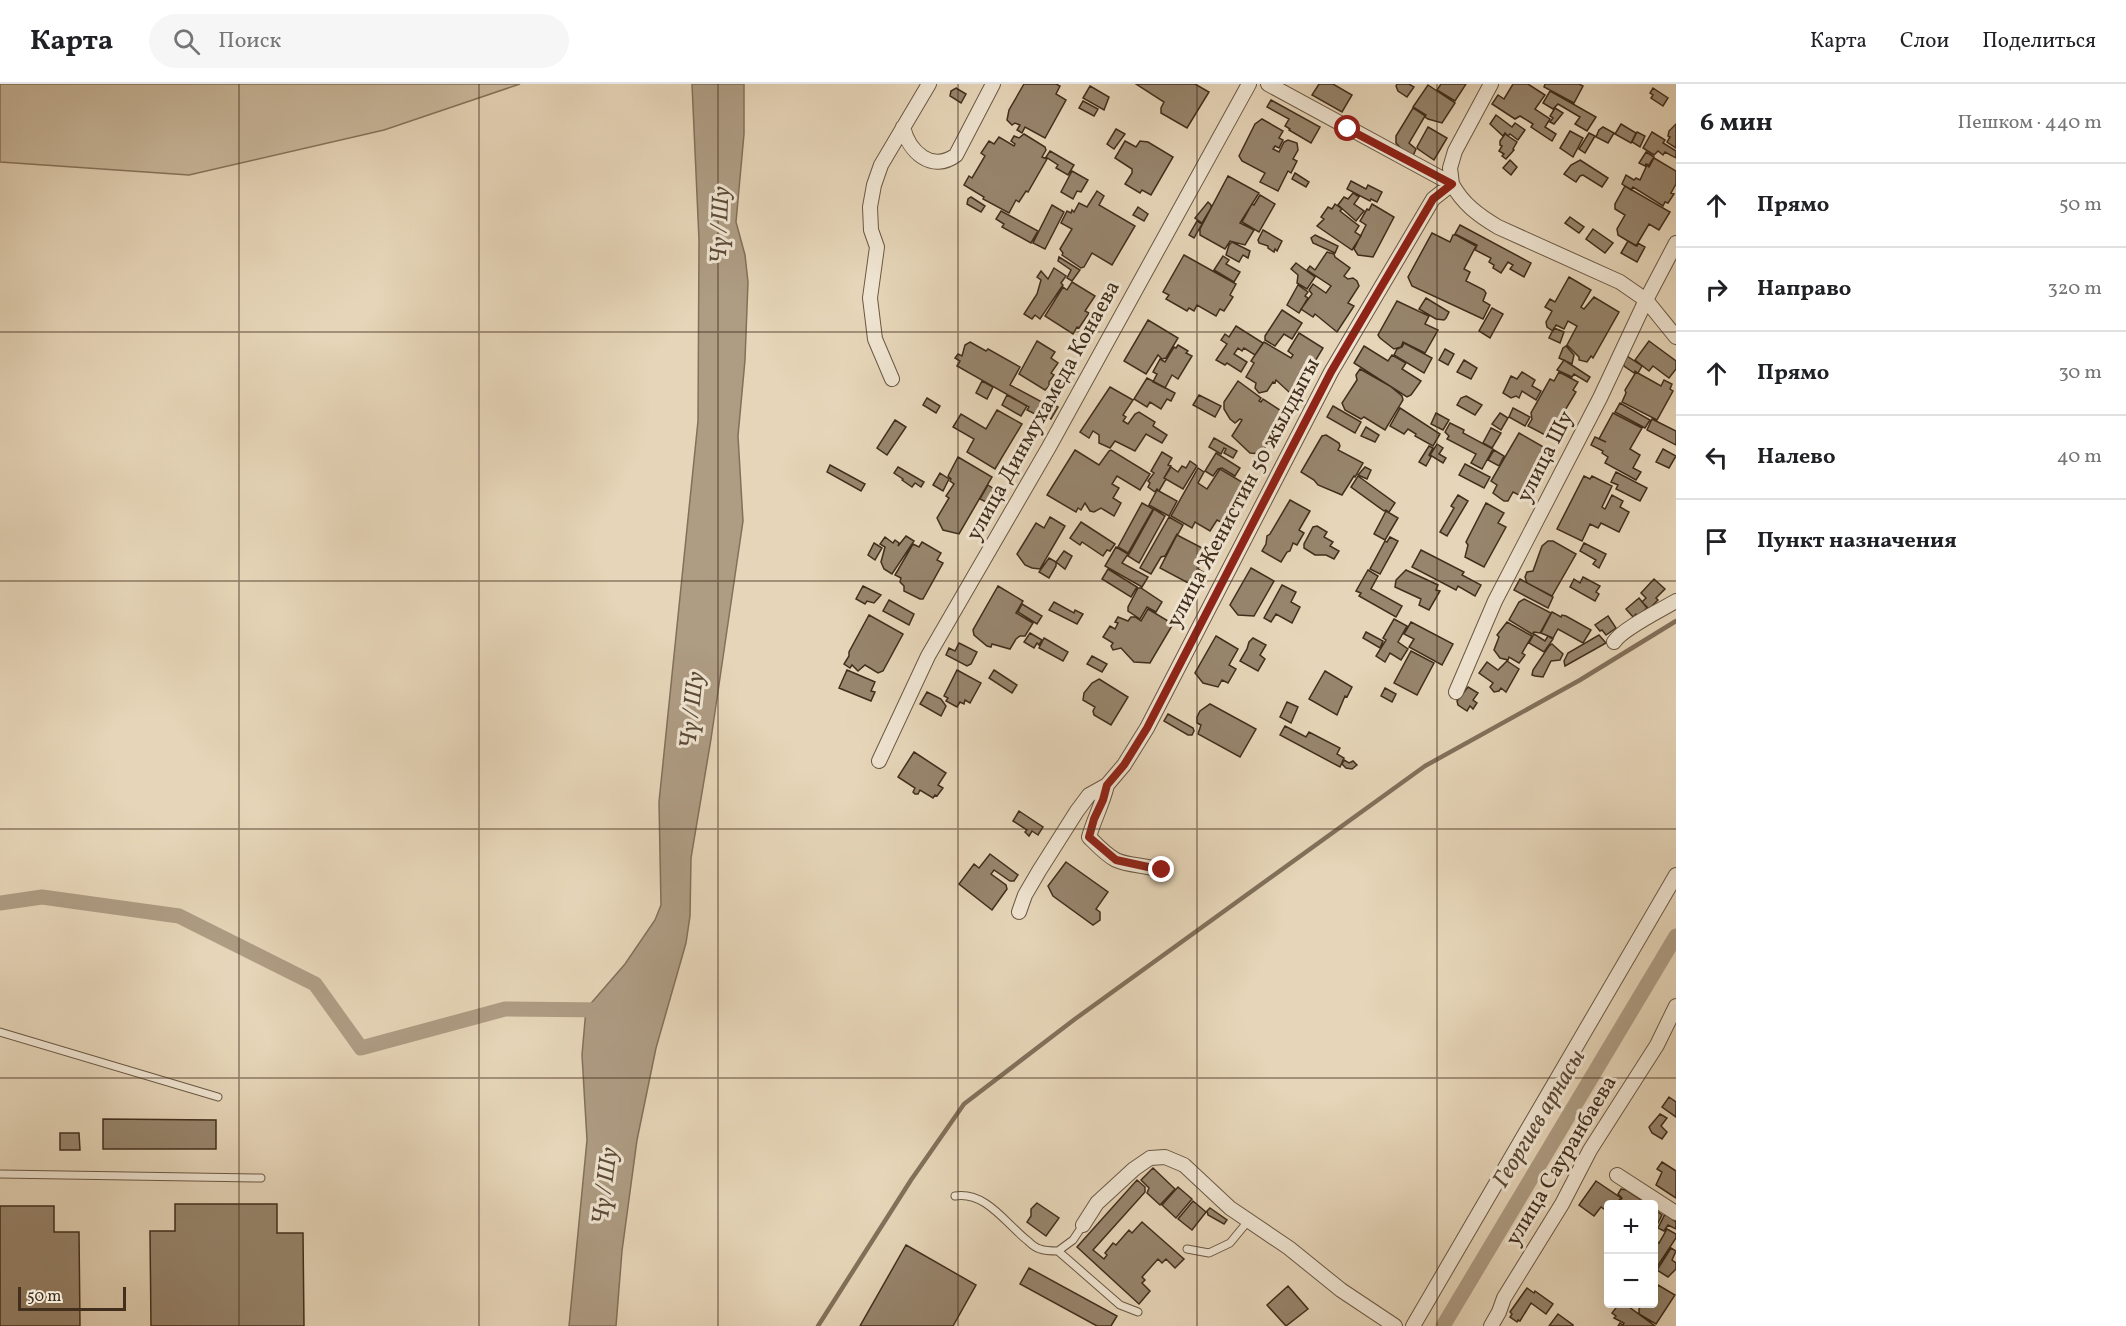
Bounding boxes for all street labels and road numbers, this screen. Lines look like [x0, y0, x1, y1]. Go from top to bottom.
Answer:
street label: улица Динмухамеда Конаева [959, 275, 1129, 547]
street label: улица Женистин 50 жылдыгы [1160, 353, 1328, 633]
street label: улица Шу [1510, 406, 1582, 508]
street label: улица Сауранбаева [1499, 1070, 1625, 1252]

